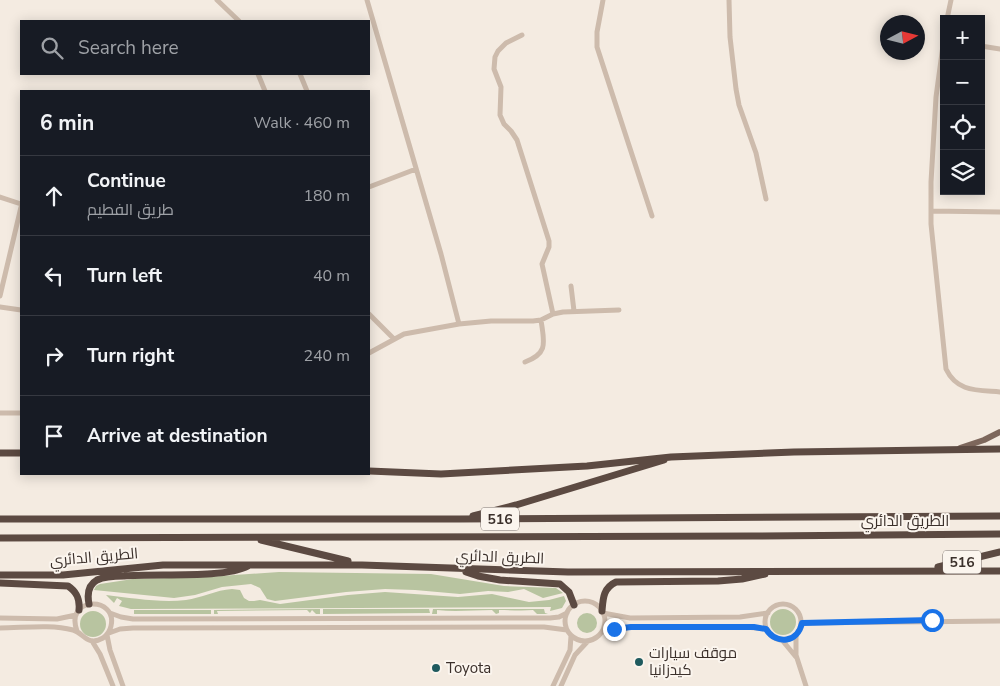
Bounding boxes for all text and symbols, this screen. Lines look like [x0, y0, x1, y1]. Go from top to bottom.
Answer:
north arrow [880, 15, 925, 60]
map controls [940, 15, 985, 195]
button: + [940, 15, 985, 60]
search box [20, 20, 370, 75]
icon: search [38, 34, 66, 62]
text: Search here [78, 35, 179, 61]
button: − [940, 60, 985, 105]
button: locate [940, 105, 985, 150]
text: 6 min [40, 109, 94, 137]
text: Walk · 460 m [254, 112, 350, 134]
button: layers [940, 150, 985, 195]
text: Continue [87, 168, 166, 194]
icon: ahead [40, 182, 68, 210]
text: 180 m [303, 185, 350, 207]
text: طريق الفطيم [87, 199, 174, 221]
icon: left [40, 262, 68, 290]
text: Turn left [87, 263, 162, 289]
text: 40 m [313, 265, 350, 287]
icon: right [40, 342, 68, 370]
text: Turn right [87, 343, 174, 369]
text: 240 m [303, 345, 350, 367]
icon: arrive [40, 422, 68, 450]
text: Arrive at destination [87, 423, 268, 449]
road number: 516 [481, 508, 519, 530]
street label: الطريق الدائري [861, 511, 949, 533]
street label: الطريق الدائري [49, 543, 139, 573]
street label: الطريق الدائري [455, 545, 545, 571]
road number: 516 [943, 550, 981, 574]
route start [921, 609, 944, 632]
route end [603, 618, 626, 641]
place label: موقف سيارات كيدزانيا [649, 643, 737, 680]
marker: موقف سيارات كيدزانيا [633, 656, 645, 668]
place label: Toyota [446, 658, 491, 678]
marker: Toyota [430, 662, 442, 674]

